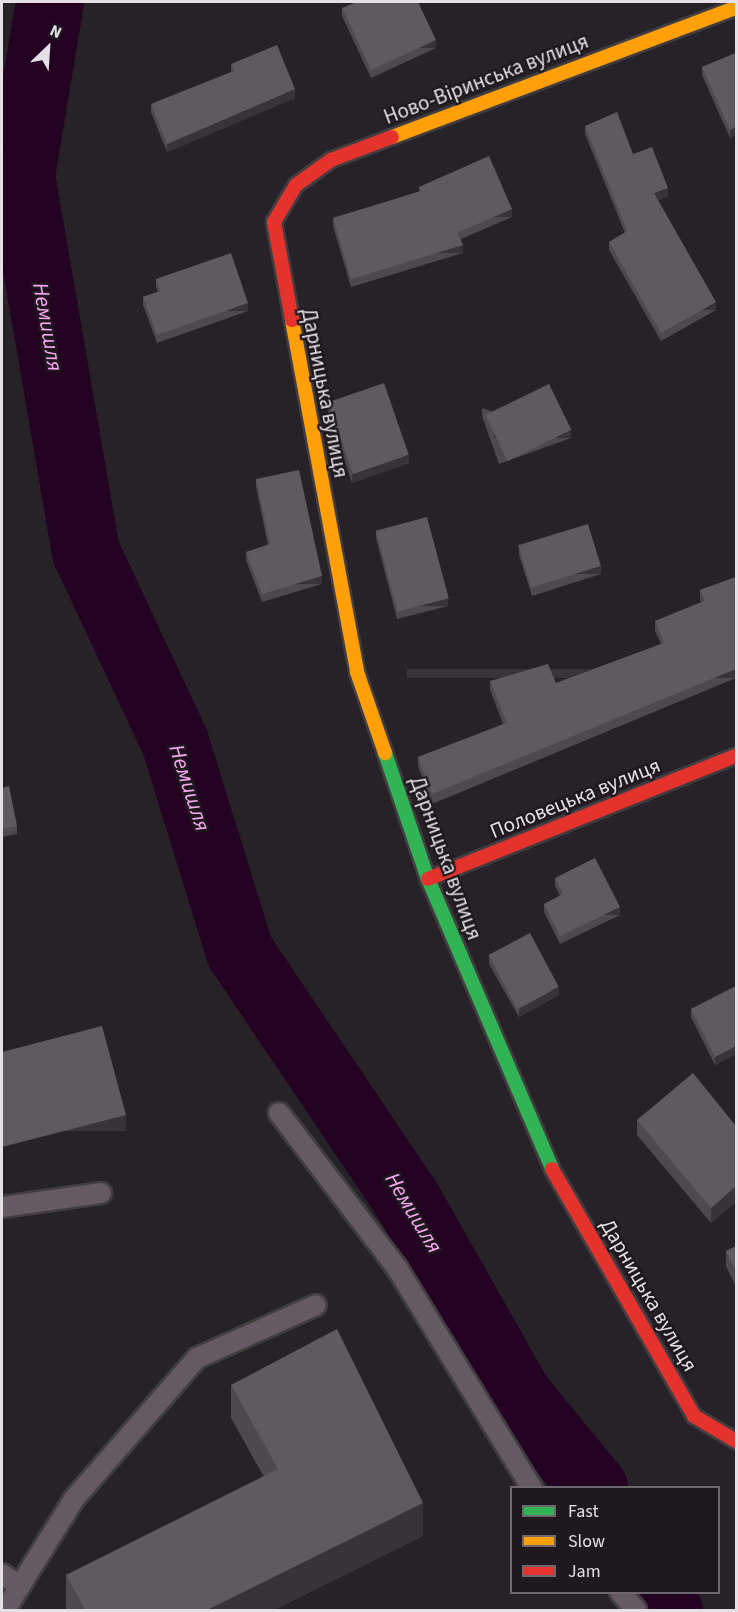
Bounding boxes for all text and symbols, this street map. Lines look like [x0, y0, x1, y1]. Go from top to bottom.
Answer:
north arrow [18, 18, 78, 78]
text: N [46, 19, 65, 44]
street label: Ново-Віринська вулиця [380, 28, 592, 130]
water label: Немишля [26, 281, 68, 373]
street label: Дарницька вулиця [296, 306, 354, 480]
water label: Немишля [163, 741, 215, 835]
street label: Половецька вулиця [486, 752, 664, 844]
street label: Дарницька вулиця [405, 773, 487, 943]
water label: Немишля [379, 1168, 447, 1258]
street label: Дарницька вулиця [595, 1214, 703, 1376]
legend [510, 1486, 720, 1594]
text: Fast [568, 1499, 599, 1524]
text: Slow [568, 1529, 605, 1554]
text: Jam [568, 1559, 601, 1584]

